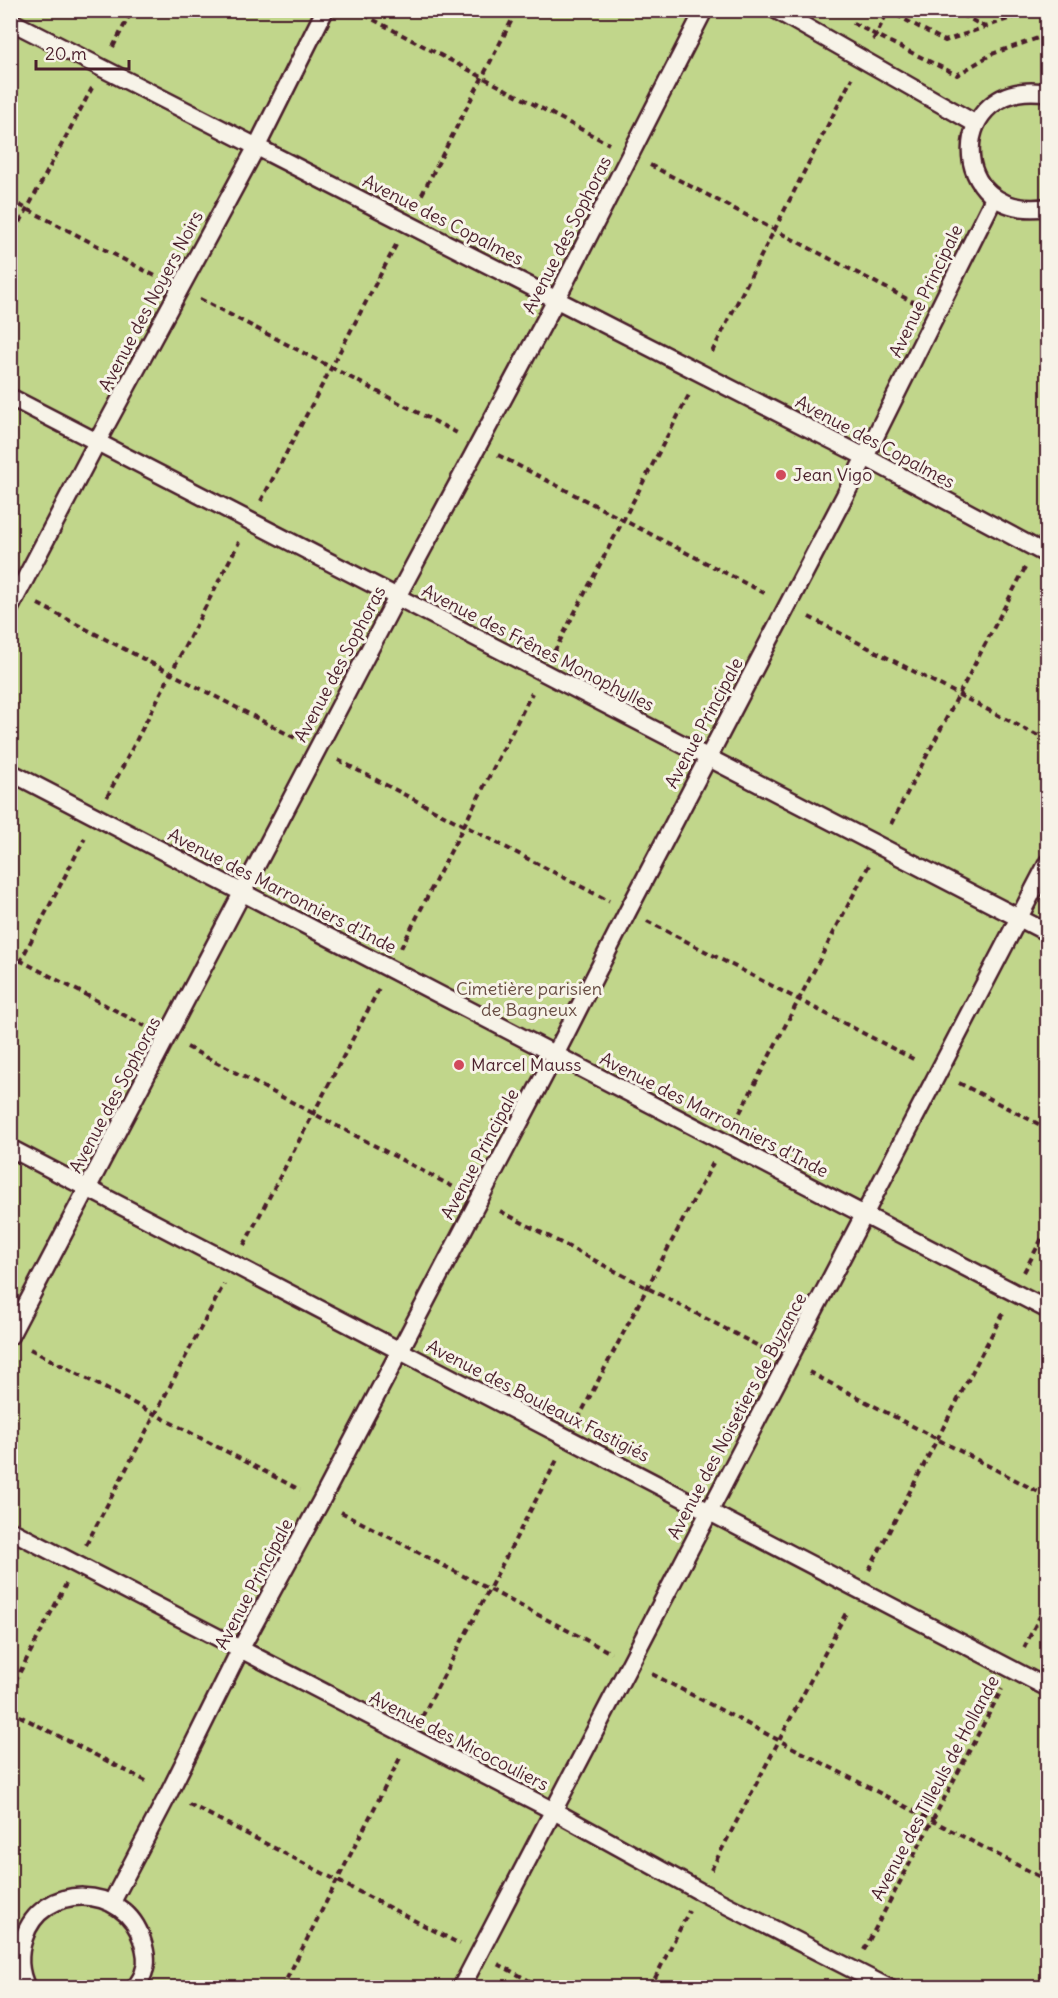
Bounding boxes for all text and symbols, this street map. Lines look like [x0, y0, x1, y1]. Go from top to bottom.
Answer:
scale bar [36, 33, 129, 71]
text: 20 m [45, 42, 87, 65]
street label: Avenue des Sophoras [517, 152, 616, 317]
street label: Avenue des Copalmes [359, 169, 527, 270]
street label: Avenue des Noyers Noirs [93, 206, 208, 395]
street label: Avenue Principale [883, 221, 968, 361]
street label: Avenue des Copalmes [792, 390, 959, 493]
place label: Jean Vigo [793, 463, 872, 486]
marker: Jean Vigo [774, 468, 788, 482]
street label: Avenue des Frênes Monophylles [418, 579, 658, 716]
street label: Avenue des Sophoras [289, 582, 391, 746]
street label: Avenue Principale [659, 653, 748, 792]
street label: Avenue des Marronniers d'Inde [164, 823, 400, 958]
park label: Cimetière parisien de Bagneux [456, 977, 602, 1021]
street label: Avenue des Sophoras [64, 1013, 166, 1177]
street label: Avenue des Marronniers d'Inde [596, 1047, 832, 1182]
place label: Marcel Mauss [471, 1053, 581, 1076]
marker: Marcel Mauss [452, 1058, 466, 1072]
street label: Avenue Principale [435, 1084, 524, 1223]
street label: Avenue des Noisetiers de Byzance [662, 1289, 811, 1543]
street label: Avenue des Bouleaux Fastigiés [423, 1334, 654, 1467]
street label: Avenue Principale [209, 1514, 298, 1653]
street label: Avenue des Tilleuls de Hollande [865, 1671, 1004, 1904]
street label: Avenue des Micocouliers [366, 1685, 553, 1796]

